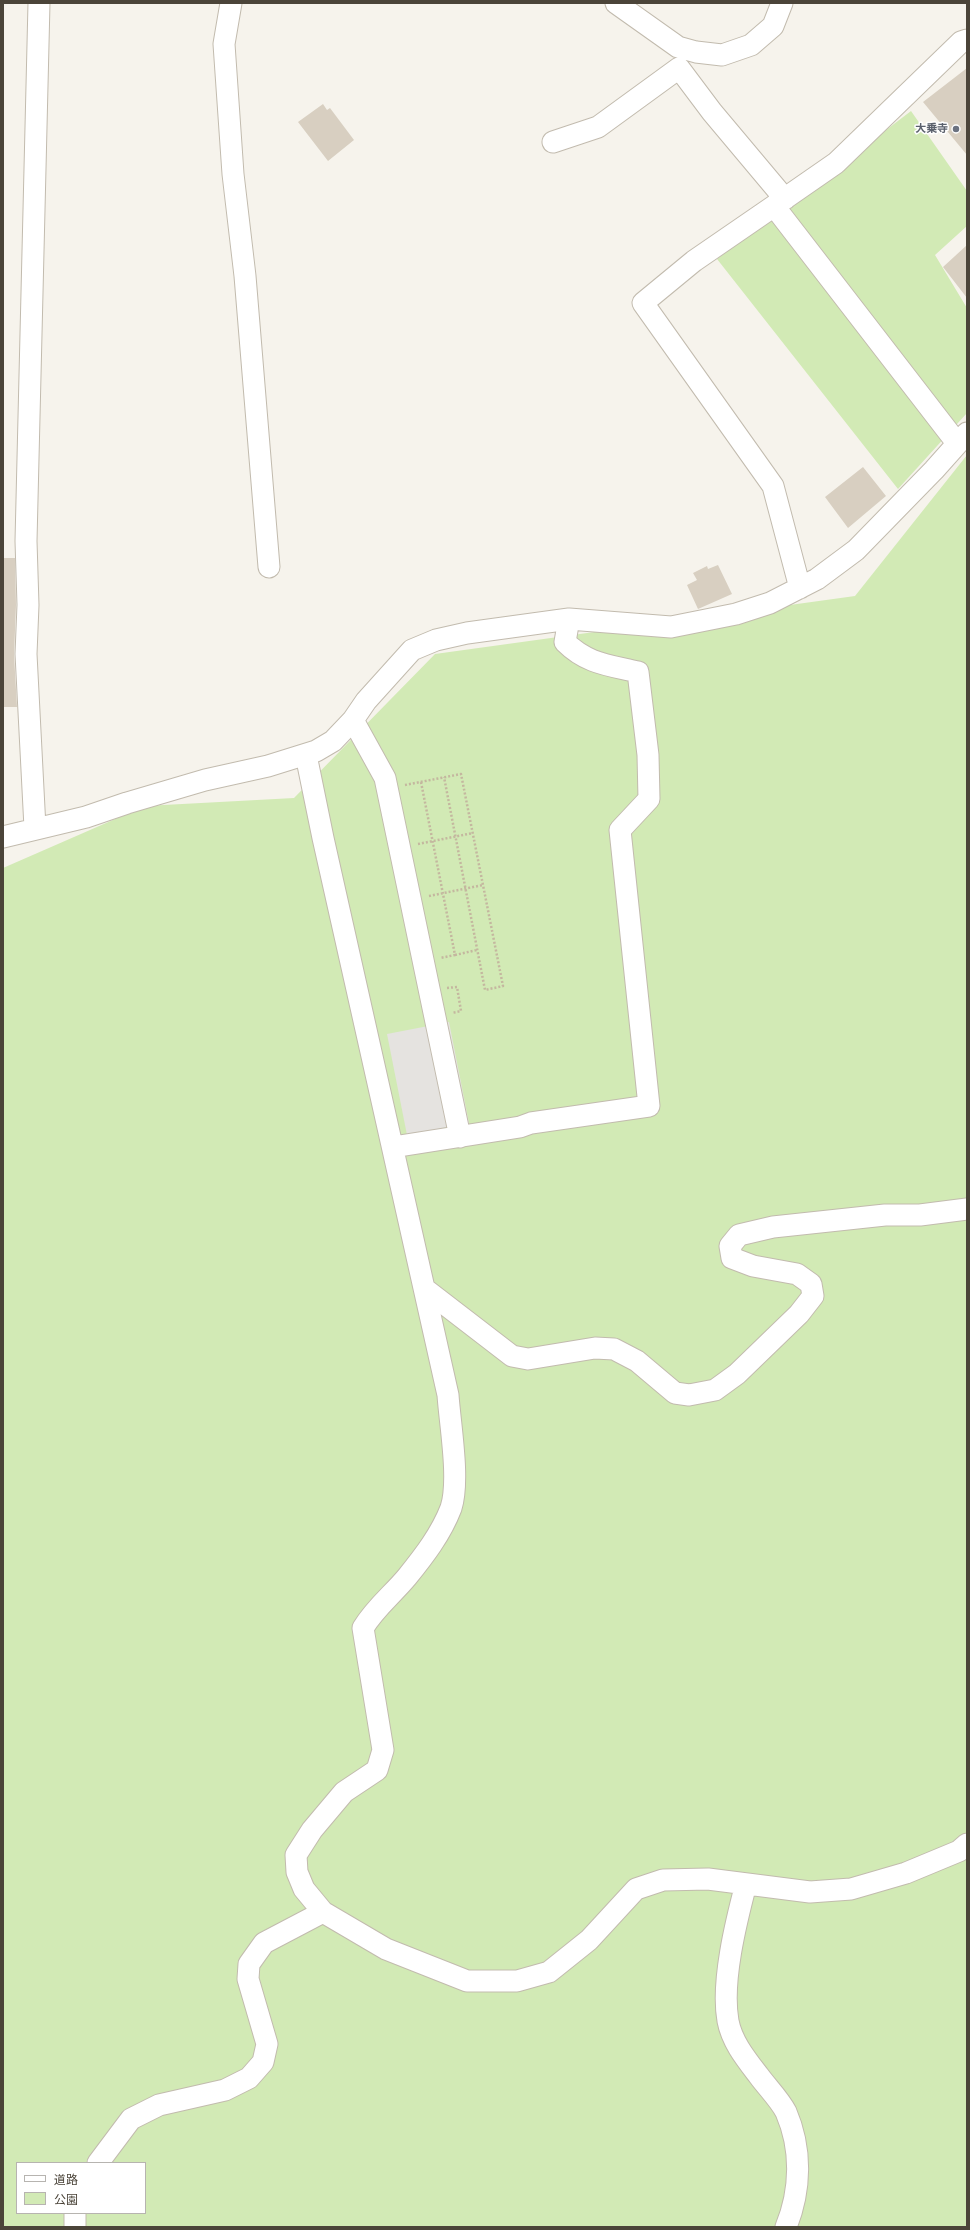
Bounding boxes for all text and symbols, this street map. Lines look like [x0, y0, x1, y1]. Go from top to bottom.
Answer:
place label: 大乗寺 [915, 122, 948, 136]
marker: 大乗寺 [951, 124, 961, 134]
legend [16, 2162, 146, 2214]
text: 道路 [54, 2172, 78, 2187]
text: 公園 [54, 2192, 78, 2207]

